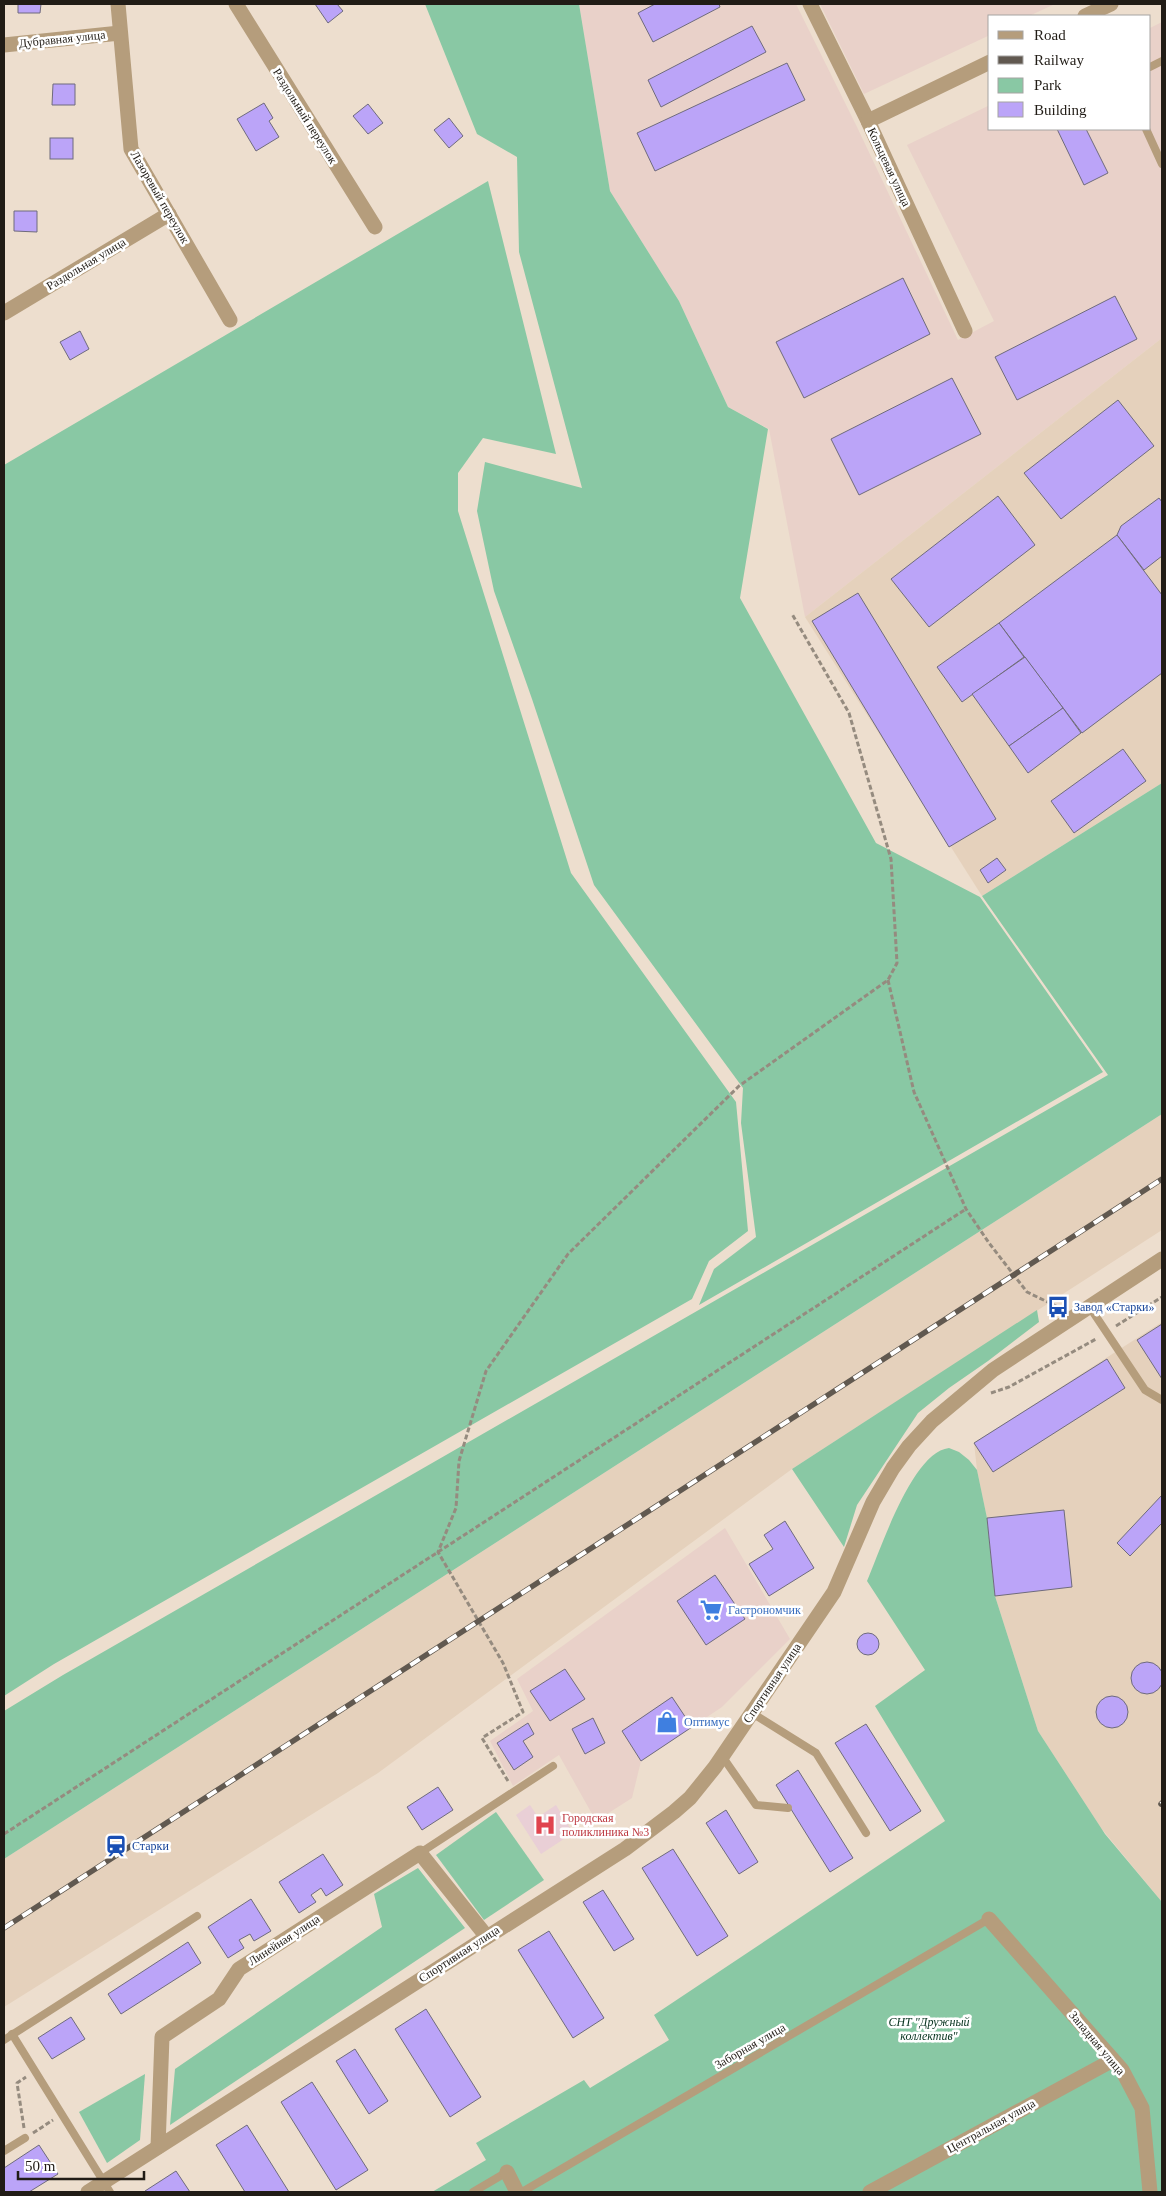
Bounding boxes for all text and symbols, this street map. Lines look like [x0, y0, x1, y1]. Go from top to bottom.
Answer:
legend [988, 15, 1151, 130]
street label: Дубравная улица [18, 27, 107, 51]
text: Road [1034, 27, 1066, 43]
text: Railway [1034, 52, 1084, 68]
street label: Раздольный переулок [270, 66, 340, 166]
text: Park [1034, 77, 1062, 93]
text: Building [1034, 102, 1087, 118]
street label: Кольцевая улица [865, 125, 914, 209]
street label: Лазоревый переулок [128, 148, 192, 246]
street label: Раздольная улица [44, 235, 129, 293]
bus stop icon: Завод «Старки» [1045, 1294, 1071, 1320]
place label: Завод «Старки» [1074, 1300, 1155, 1314]
supermarket icon: Гастрономчик [698, 1597, 724, 1623]
place label: Гастрономчик [728, 1603, 801, 1617]
street label: Спортивная улица [740, 1640, 804, 1726]
shop icon: Оптимус [654, 1709, 680, 1735]
place label: Оптимус [684, 1715, 730, 1729]
place label: Городская поликлиника №3 [562, 1811, 649, 1839]
hospital icon: Городская поликлиника №3 [532, 1812, 558, 1838]
station icon: Старки [103, 1833, 129, 1859]
place label: Старки [132, 1839, 169, 1853]
street label: Линейная улица [246, 1911, 323, 1968]
street label: Спортивная улица [416, 1922, 503, 1985]
street label: Западная улица [1066, 2008, 1128, 2078]
park label: СНТ "Дружный коллектив" [888, 2015, 970, 2043]
street label: Заборная улица [712, 2020, 788, 2072]
street label: Центральная улица [944, 2096, 1038, 2156]
scale bar [18, 2148, 144, 2180]
text: 50 m [25, 2158, 56, 2174]

